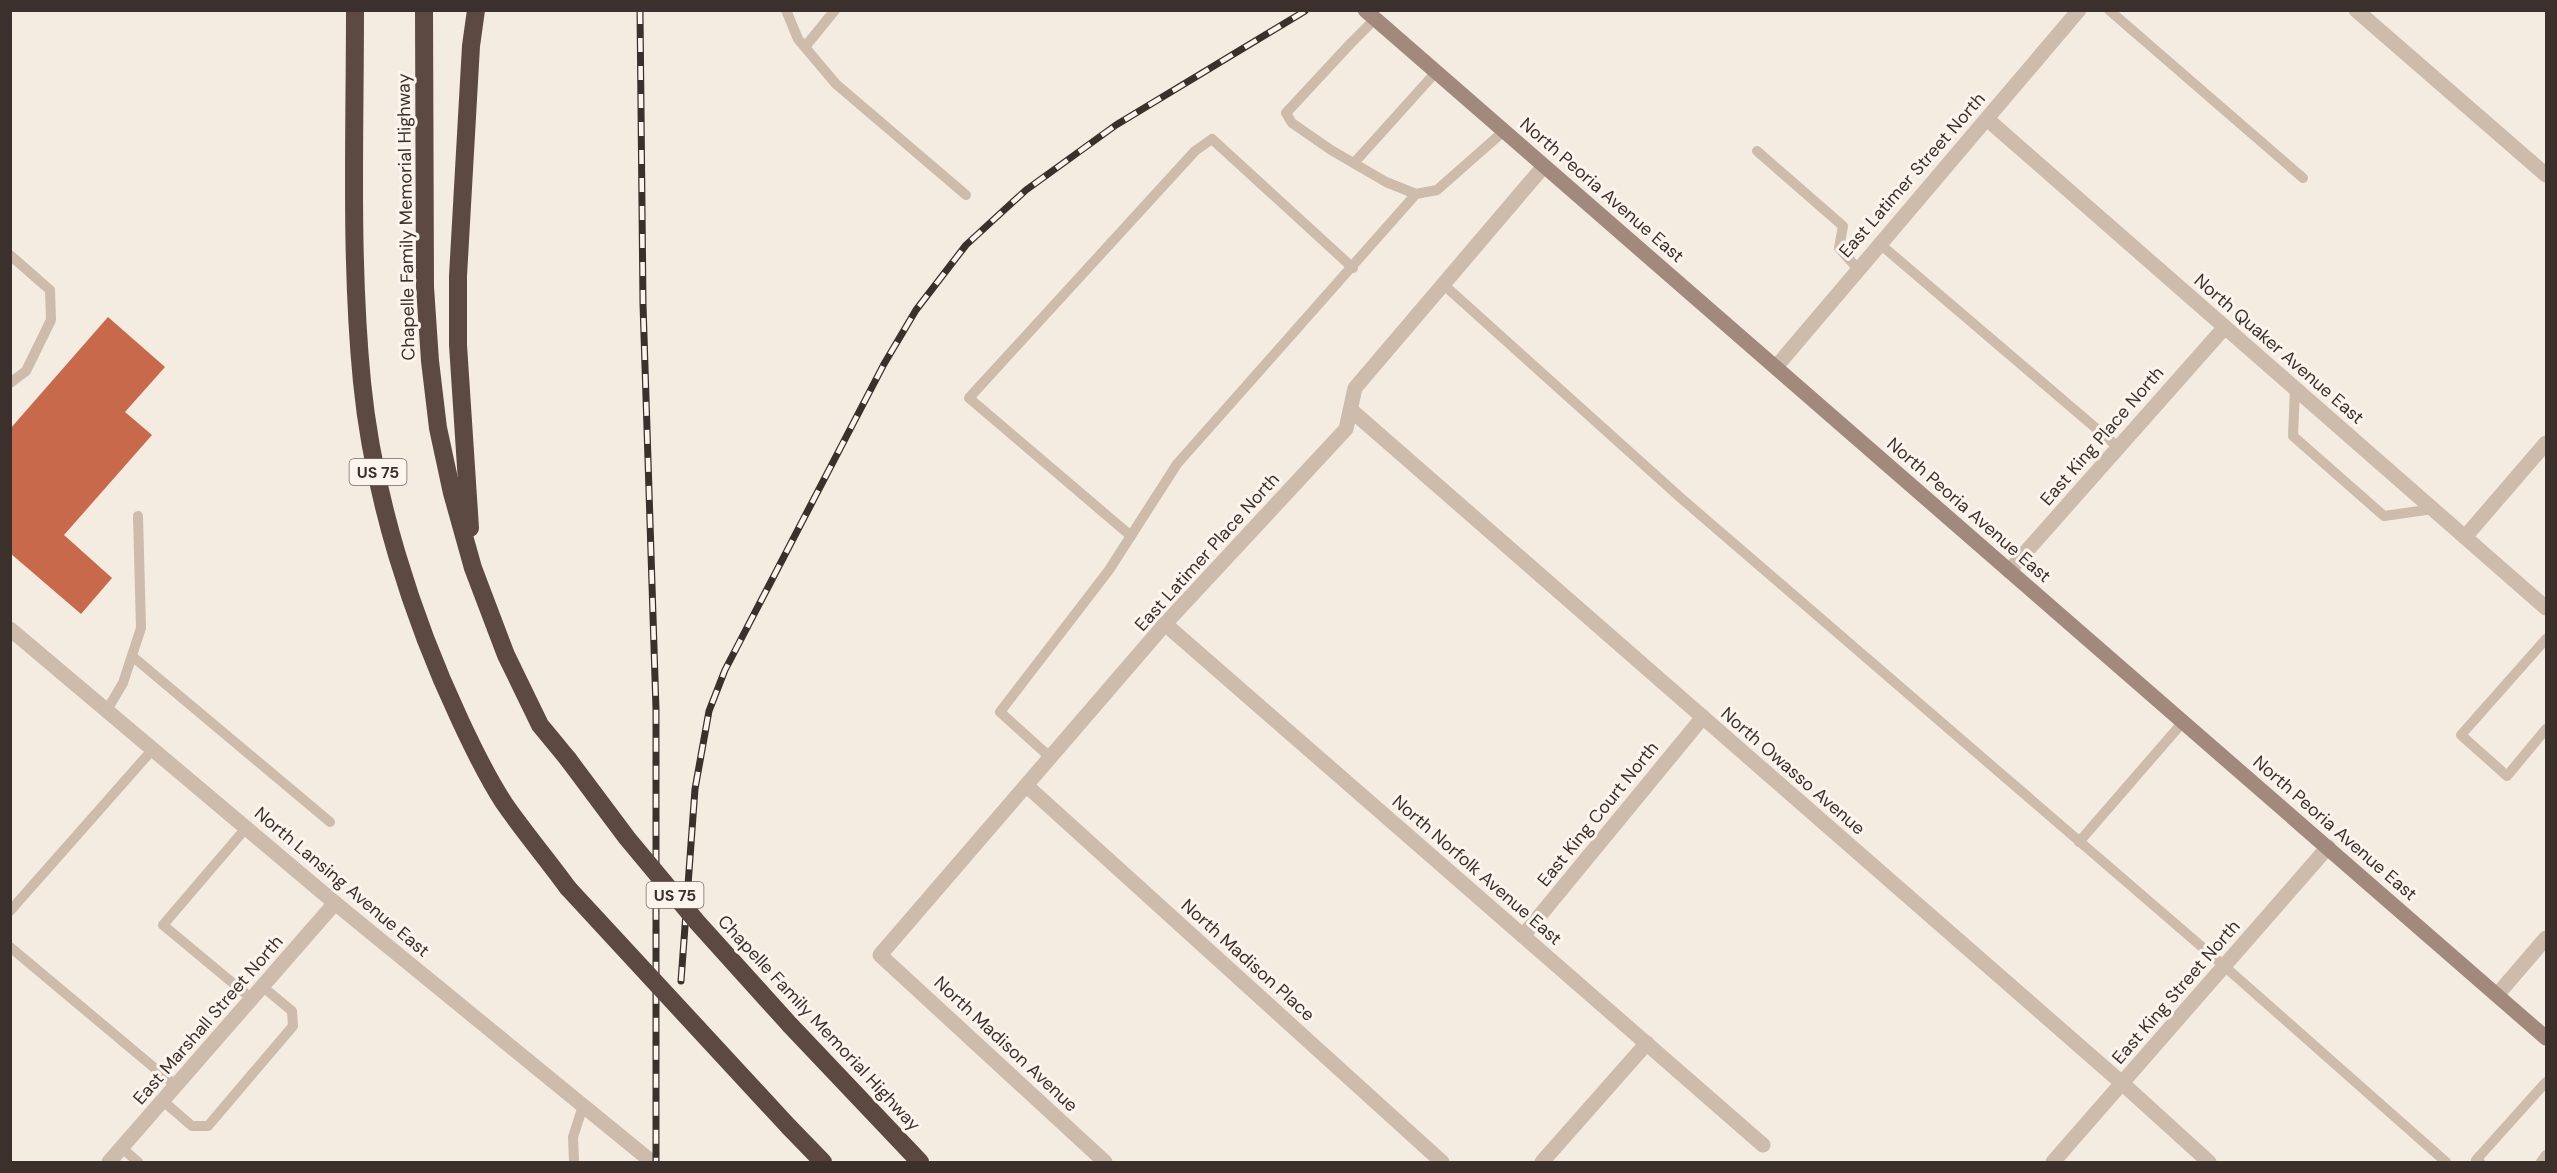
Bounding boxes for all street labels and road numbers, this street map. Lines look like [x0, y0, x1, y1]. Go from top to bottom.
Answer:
street label: Chapelle Family Memorial Highway [391, 73, 421, 361]
street label: East Latimer Street North [1834, 87, 1990, 263]
street label: North Peoria Avenue East [1515, 112, 1689, 268]
street label: North Quaker Avenue East [2189, 269, 2369, 429]
street label: East King Place North [2035, 361, 2169, 511]
street label: North Peoria Avenue East [1882, 432, 2056, 588]
road number: US 75 [350, 459, 406, 485]
street label: East Latimer Place North [1129, 468, 1285, 636]
street label: North Owasso Avenue [1716, 702, 1870, 840]
street label: East King Court North [1532, 736, 1664, 892]
street label: North Peoria Avenue East [2248, 750, 2422, 906]
street label: North Norfolk Avenue East [1387, 790, 1567, 950]
street label: North Lansing Avenue East [249, 802, 435, 962]
road number: US 75 [646, 882, 704, 908]
street label: North Madison Place [1176, 894, 1320, 1026]
street label: Chapelle Family Memorial Highway [712, 910, 926, 1136]
street label: East King Street North [2107, 915, 2245, 1069]
street label: East Marshall Street North [128, 930, 288, 1110]
street label: North Madison Avenue [929, 971, 1083, 1117]

